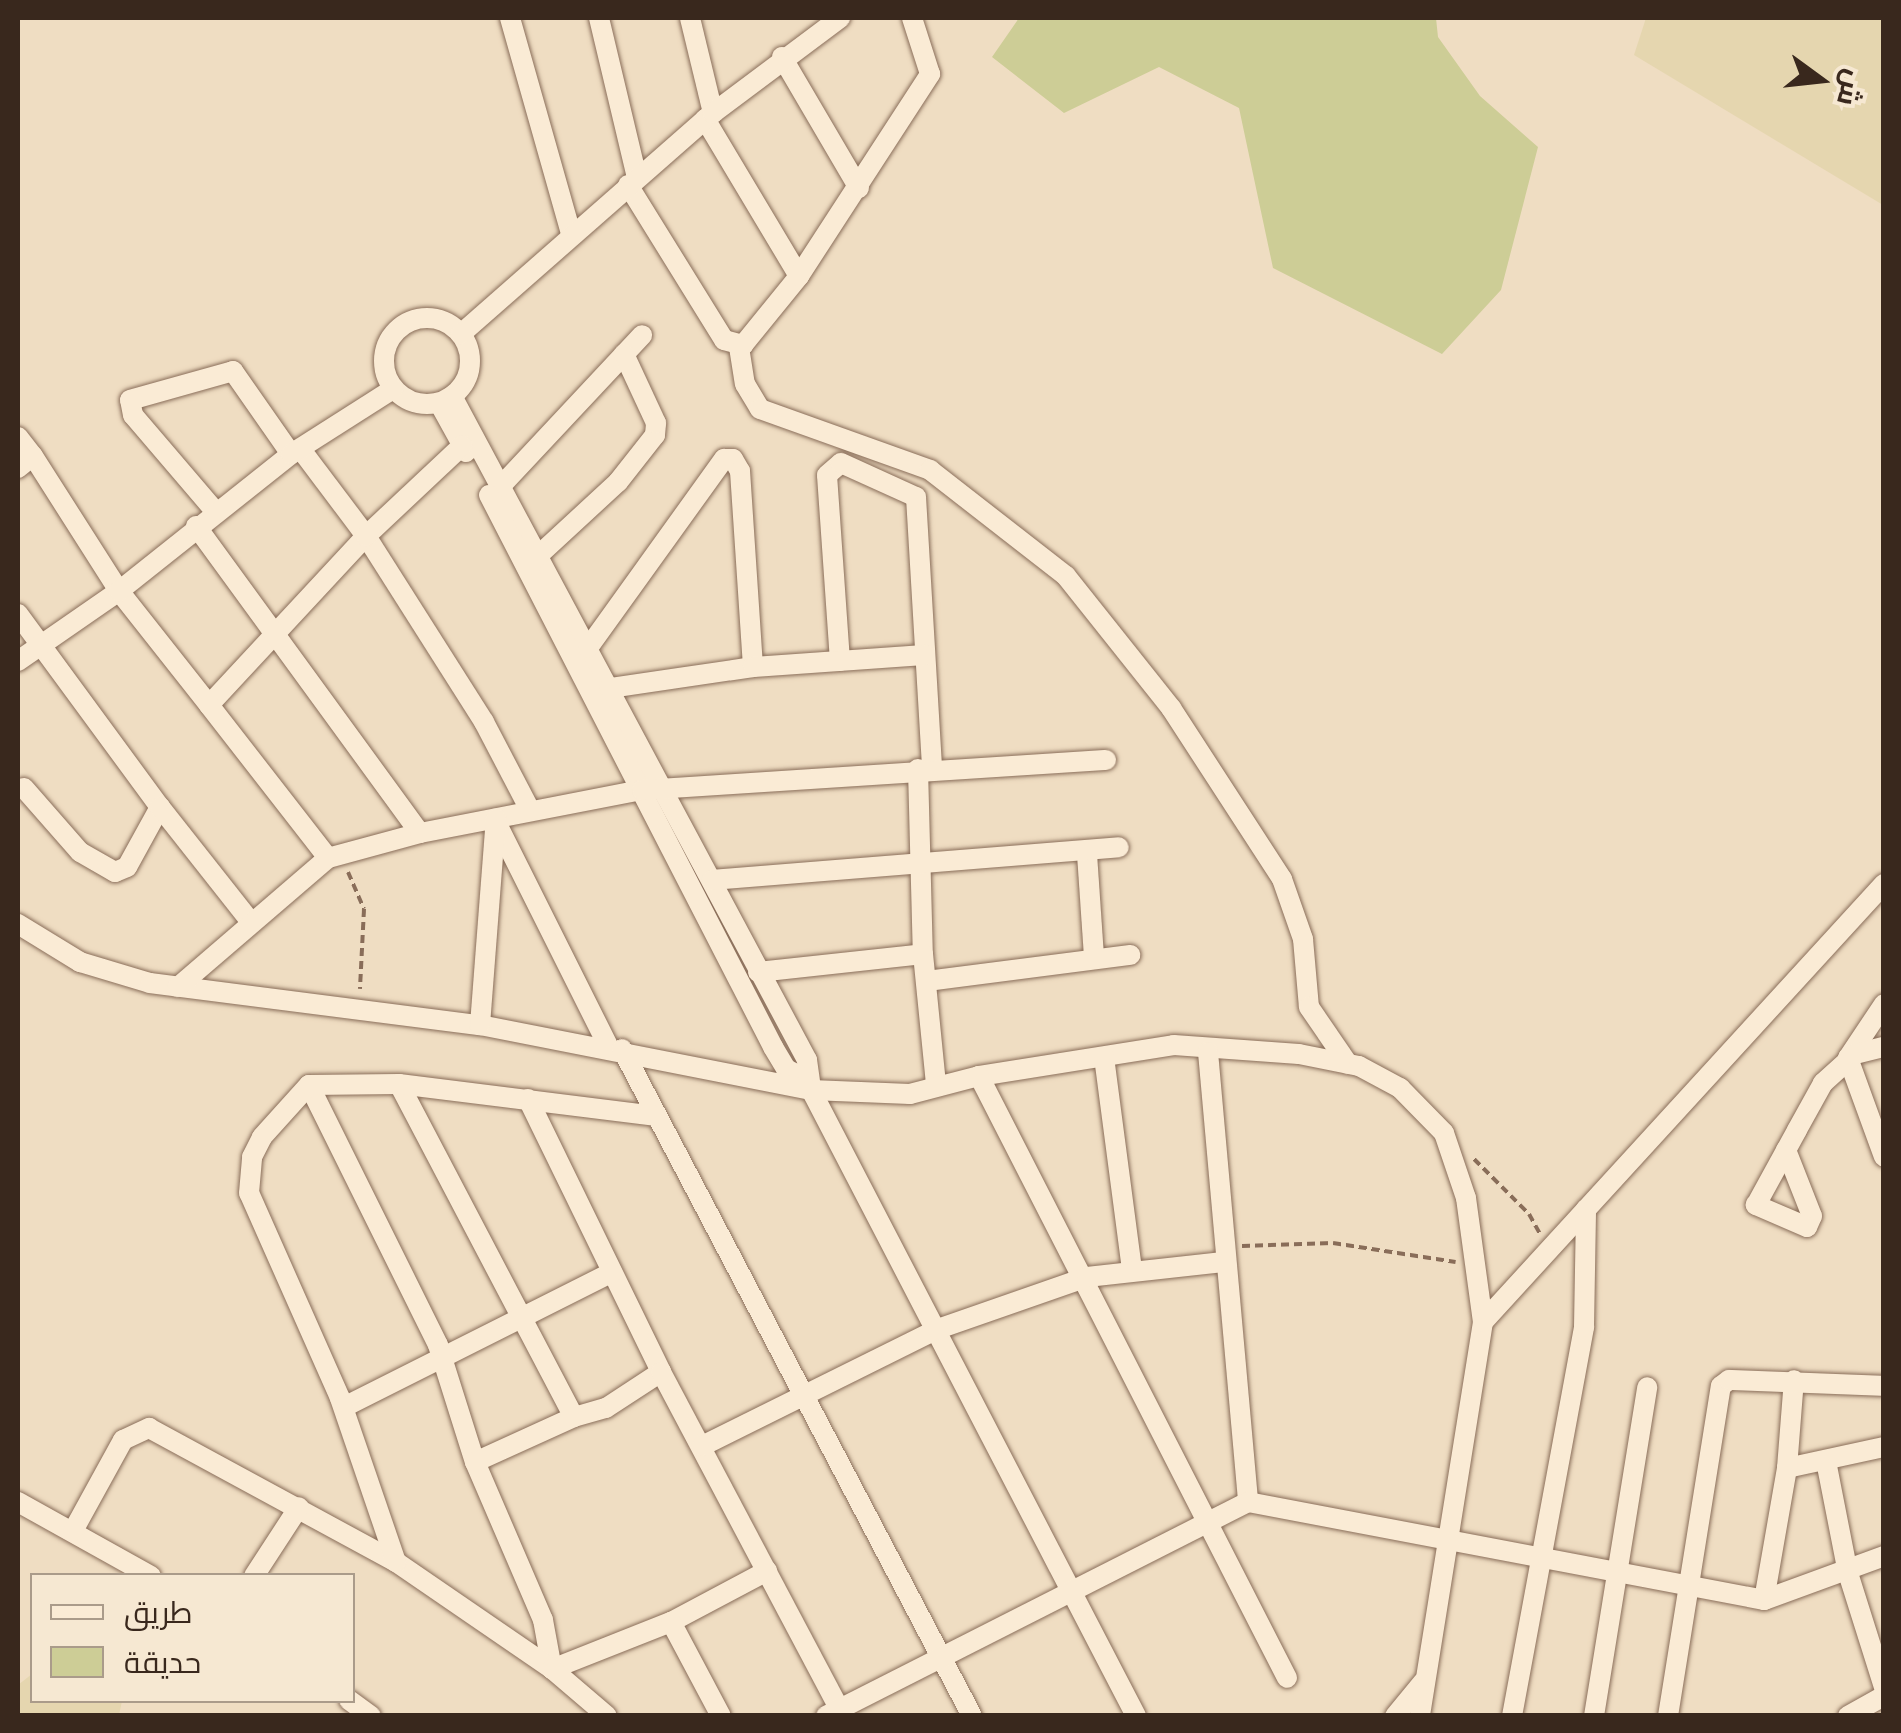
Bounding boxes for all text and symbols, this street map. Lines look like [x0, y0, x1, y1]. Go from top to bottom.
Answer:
north arrow [1771, 30, 1871, 130]
text: ش [1830, 66, 1871, 110]
legend [30, 1573, 355, 1703]
text: طريق [124, 1595, 193, 1631]
text: حديقة [124, 1645, 201, 1681]

